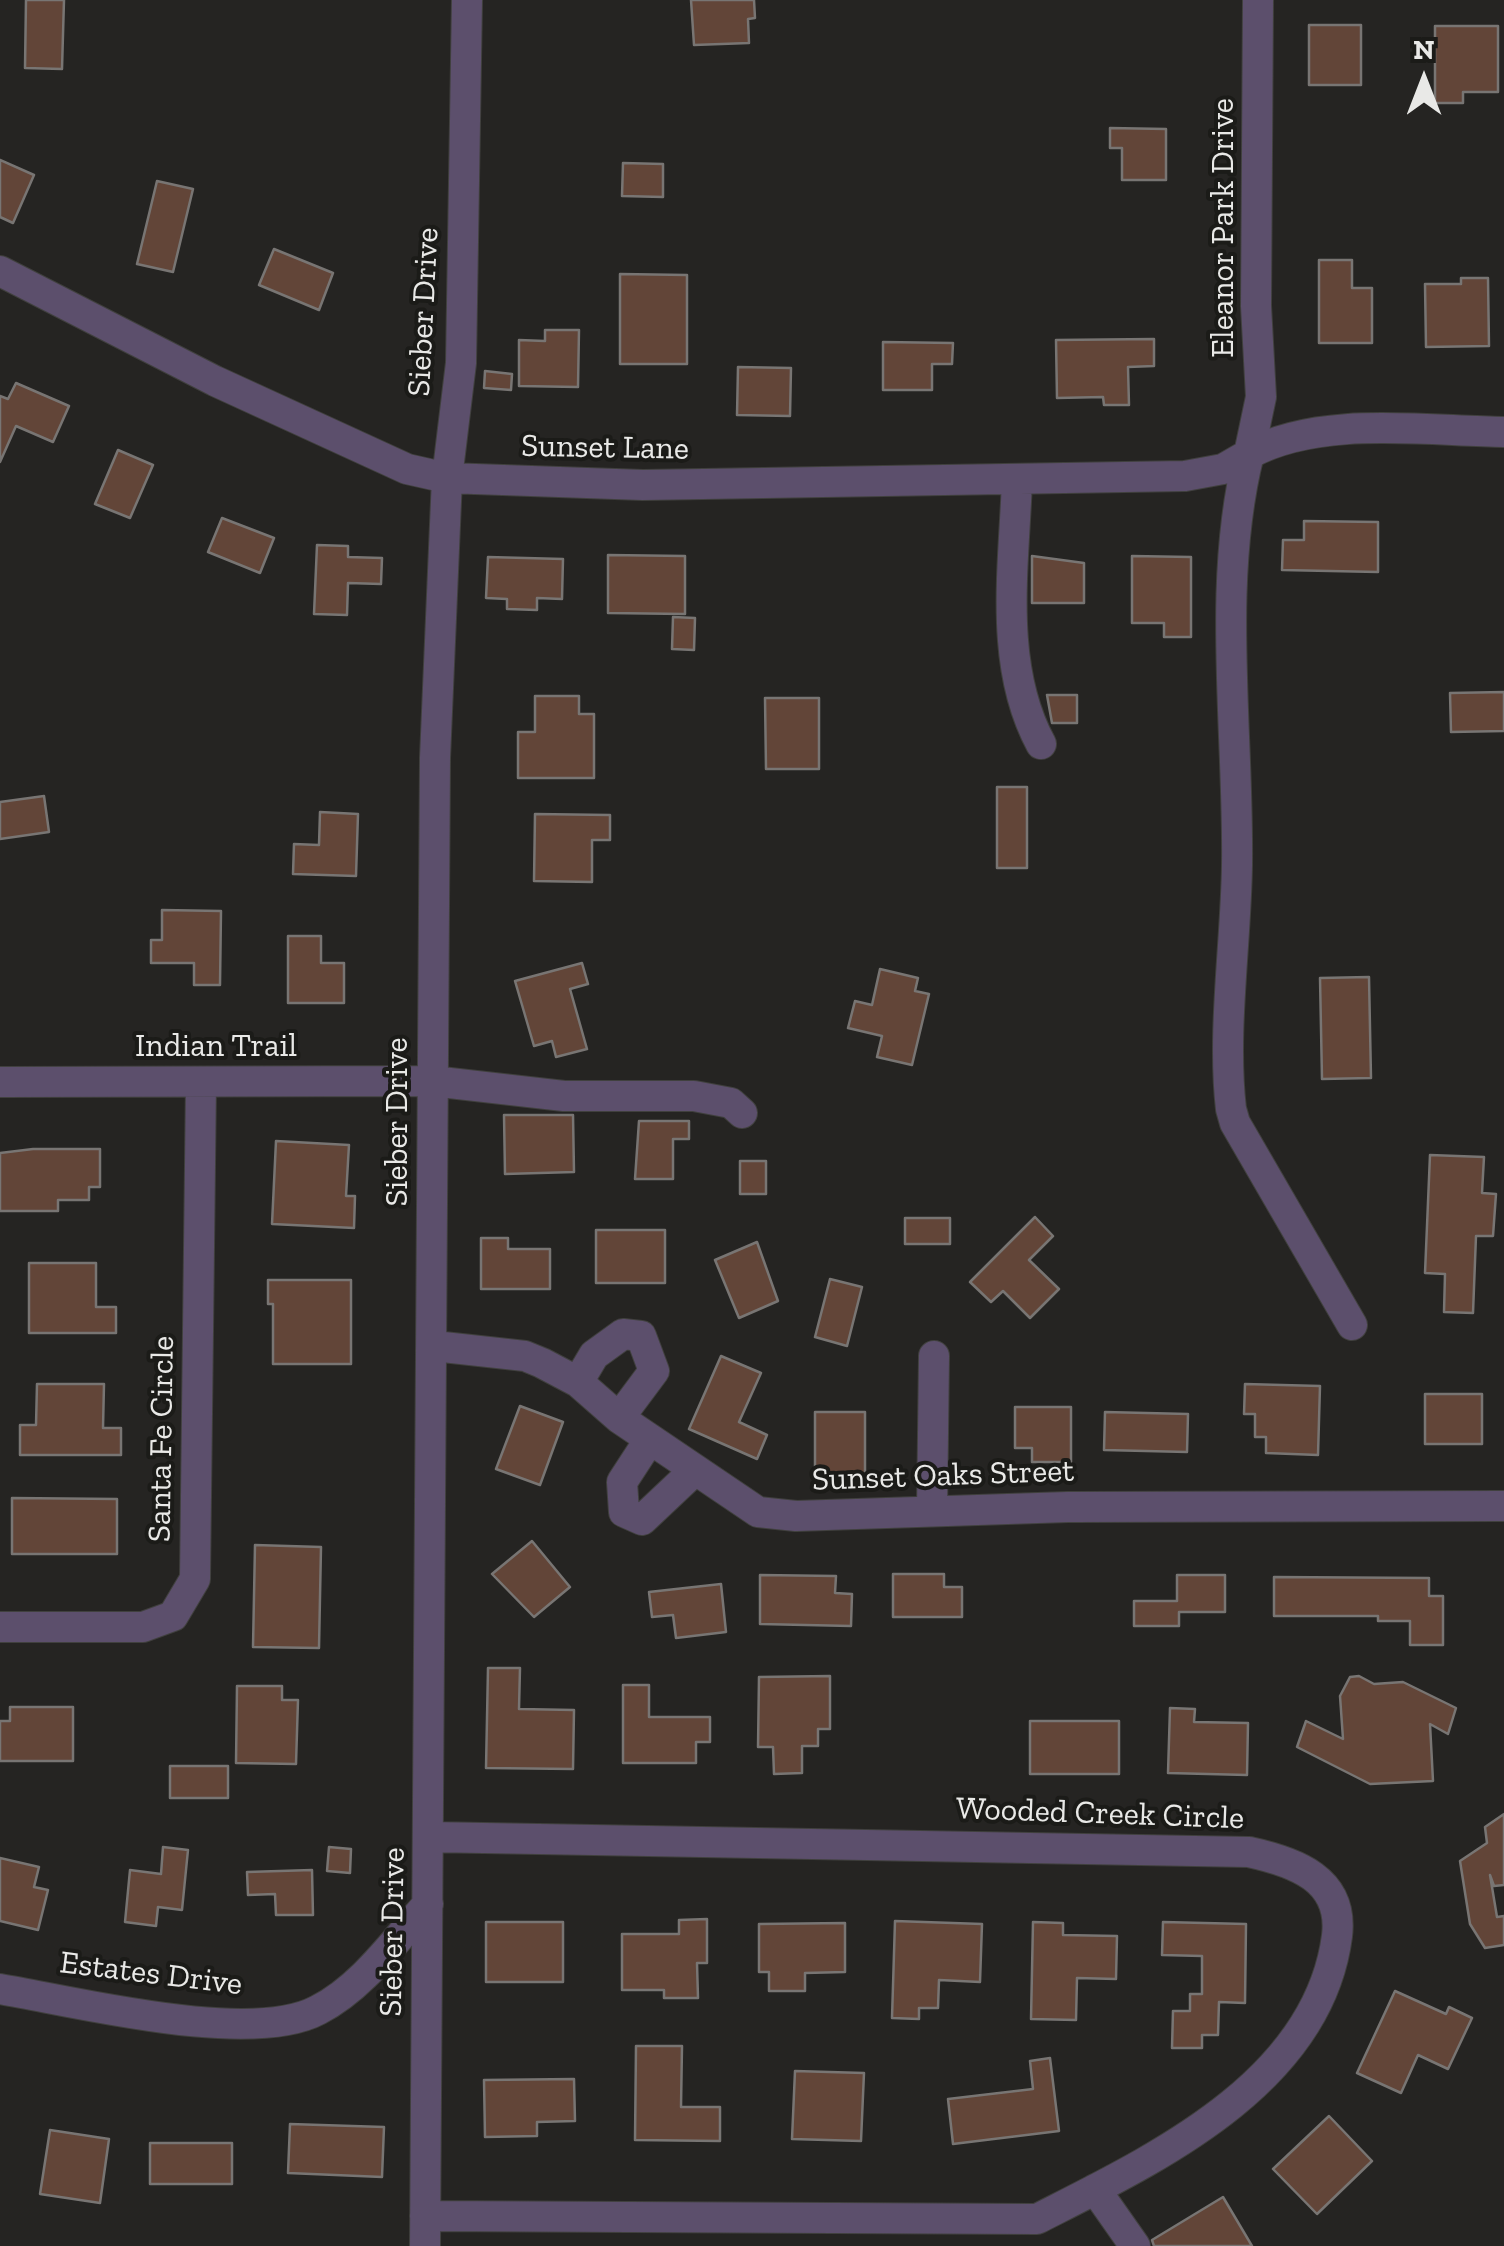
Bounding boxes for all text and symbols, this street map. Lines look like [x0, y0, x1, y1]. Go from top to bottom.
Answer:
north arrow [1374, 30, 1474, 130]
text: N [1413, 33, 1435, 66]
street label: Eleanor Park Drive [1205, 98, 1243, 358]
street label: Sieber Drive [400, 227, 448, 397]
street label: Sunset Lane [521, 427, 689, 469]
street label: Indian Trail [135, 1028, 297, 1066]
street label: Sieber Drive [379, 1037, 417, 1207]
street label: Santa Fe Circle [141, 1335, 183, 1543]
street label: Sunset Oaks Street [811, 1452, 1075, 1500]
street label: Wooded Creek Circle [955, 1790, 1245, 1838]
street label: Sieber Drive [372, 1847, 414, 2017]
street label: Estates Drive [58, 1944, 244, 2004]

